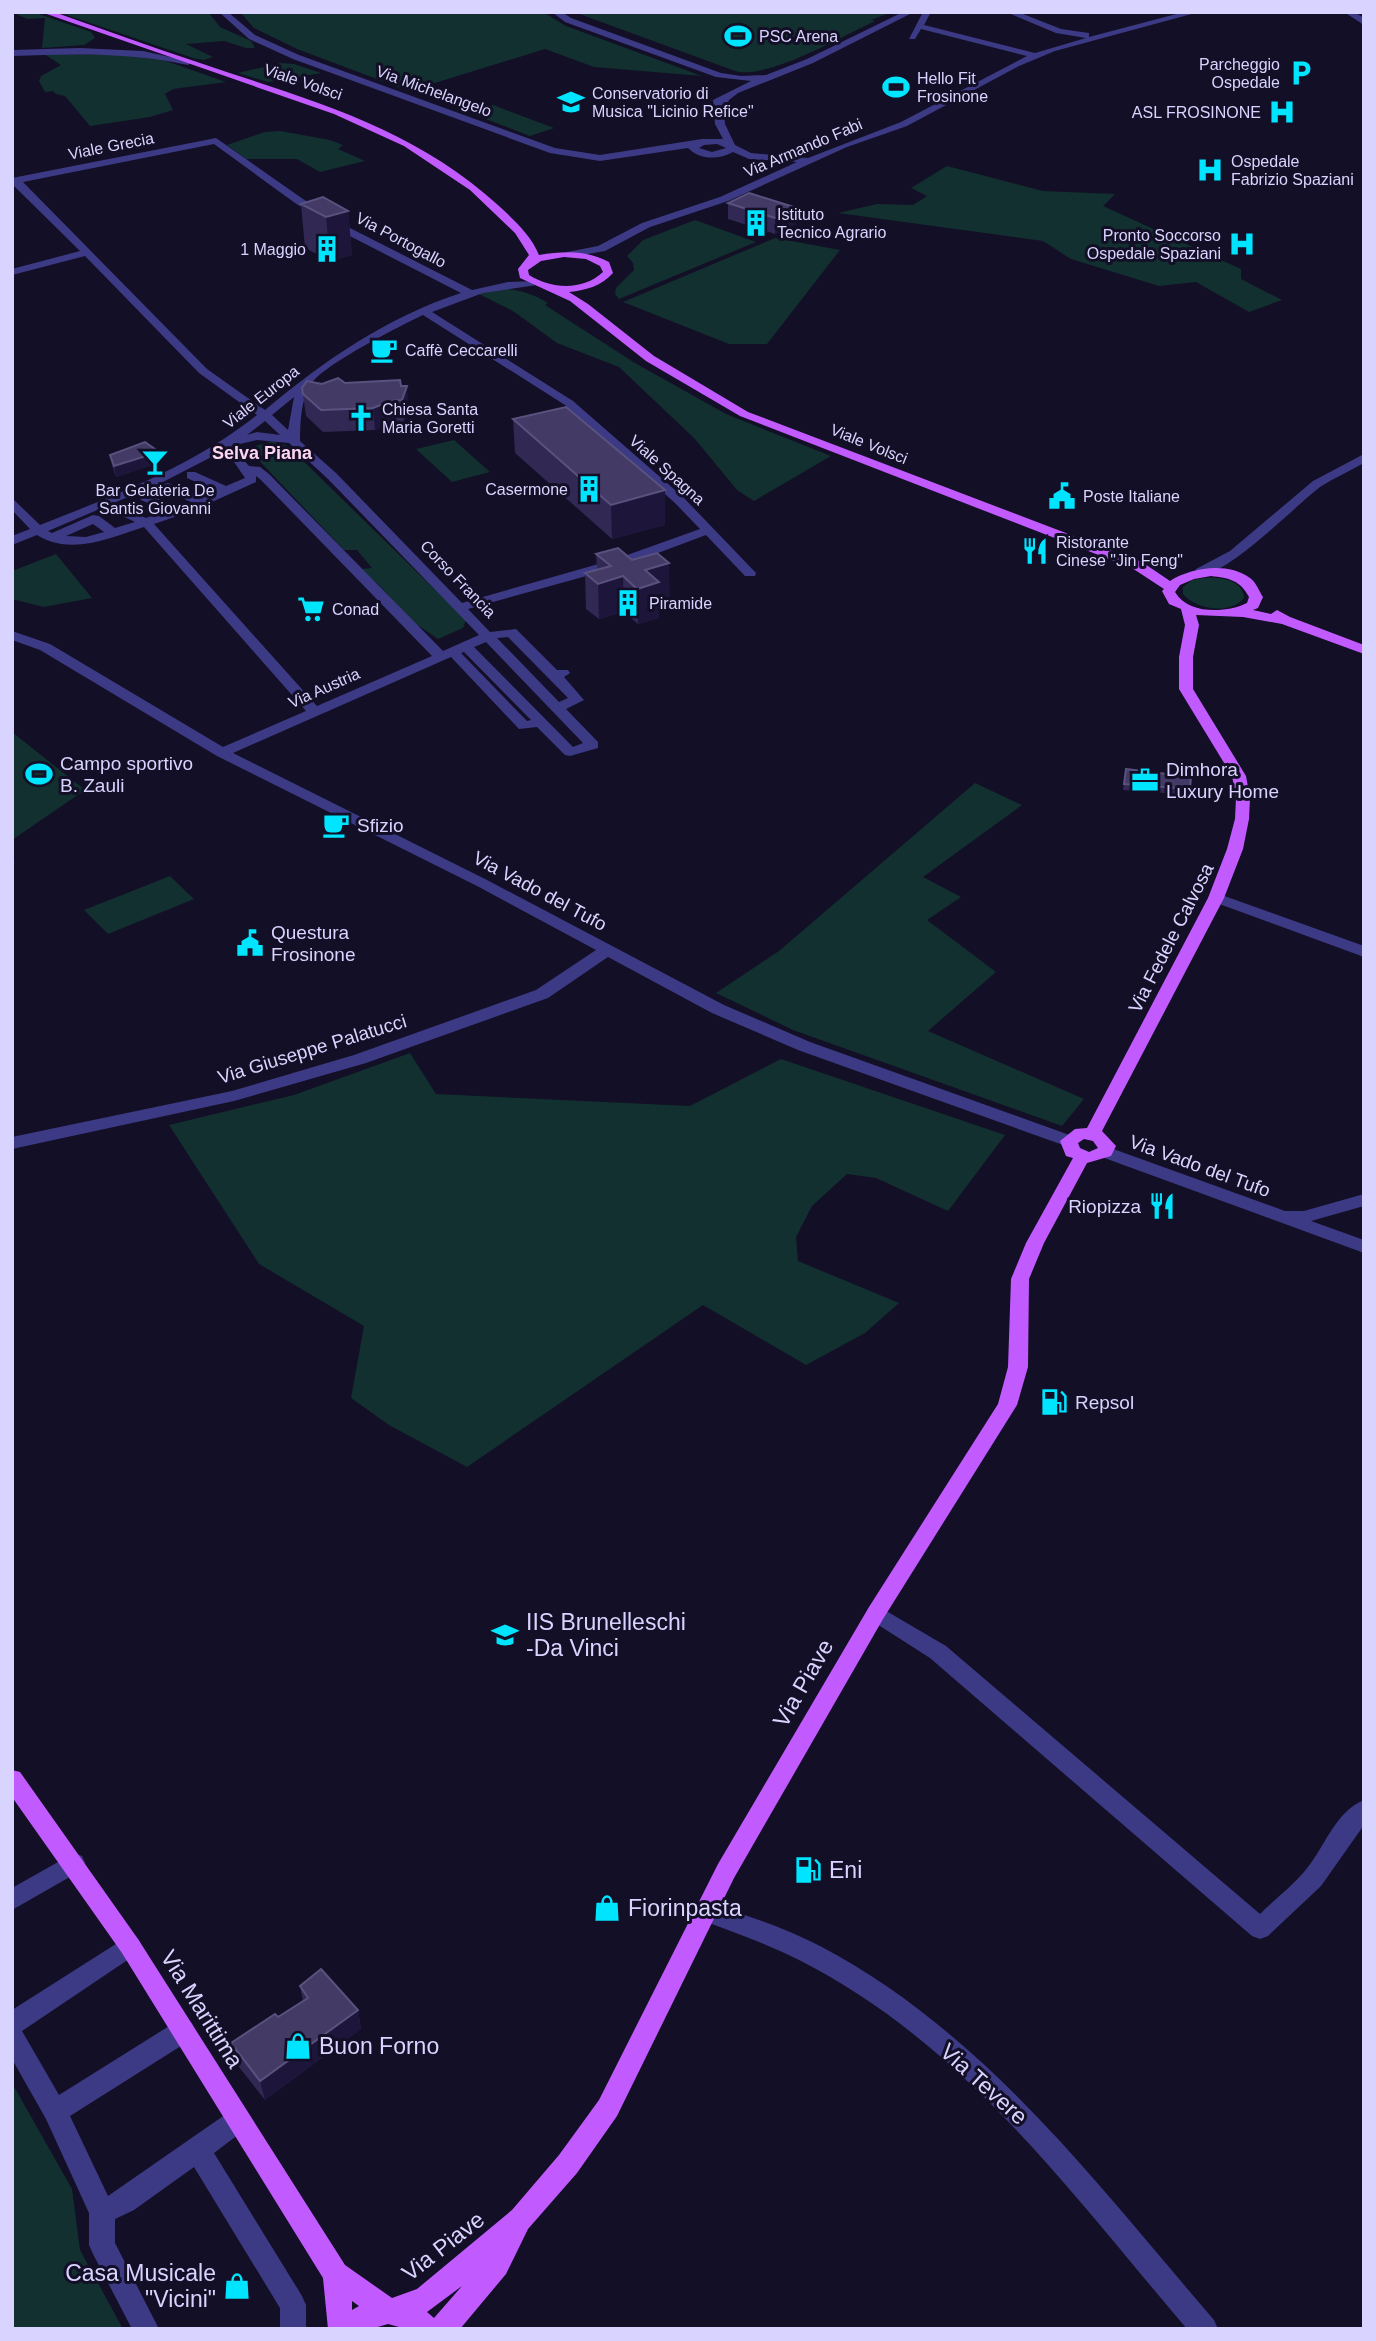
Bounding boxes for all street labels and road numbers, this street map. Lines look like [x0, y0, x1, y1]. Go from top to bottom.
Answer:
street label: Viale Volsci [262, 61, 344, 103]
street label: Via Michelangelo [374, 62, 494, 120]
street label: Via Armando Fabi [741, 115, 865, 181]
street label: Viale Grecia [67, 129, 155, 163]
street label: Via Portogallo [353, 209, 449, 271]
street label: Viale Europa [220, 362, 302, 432]
street label: Viale Volsci [828, 421, 910, 467]
street label: Viale Spagna [626, 432, 708, 508]
street label: Corso Francia [417, 537, 499, 621]
street label: Via Austria [286, 665, 362, 711]
street label: Via Vado del Tufo [470, 847, 610, 935]
street label: Via Fedele Calvosa [1124, 860, 1218, 1016]
street label: Via Giuseppe Palatucci [215, 1010, 409, 1088]
street label: Via Vado del Tufo [1127, 1131, 1273, 1201]
street label: Via Piave [768, 1635, 838, 1731]
street label: Via Marittima [156, 1945, 249, 2073]
street label: Via Tevere [935, 2038, 1033, 2130]
street label: Via Piave [397, 2206, 489, 2286]

